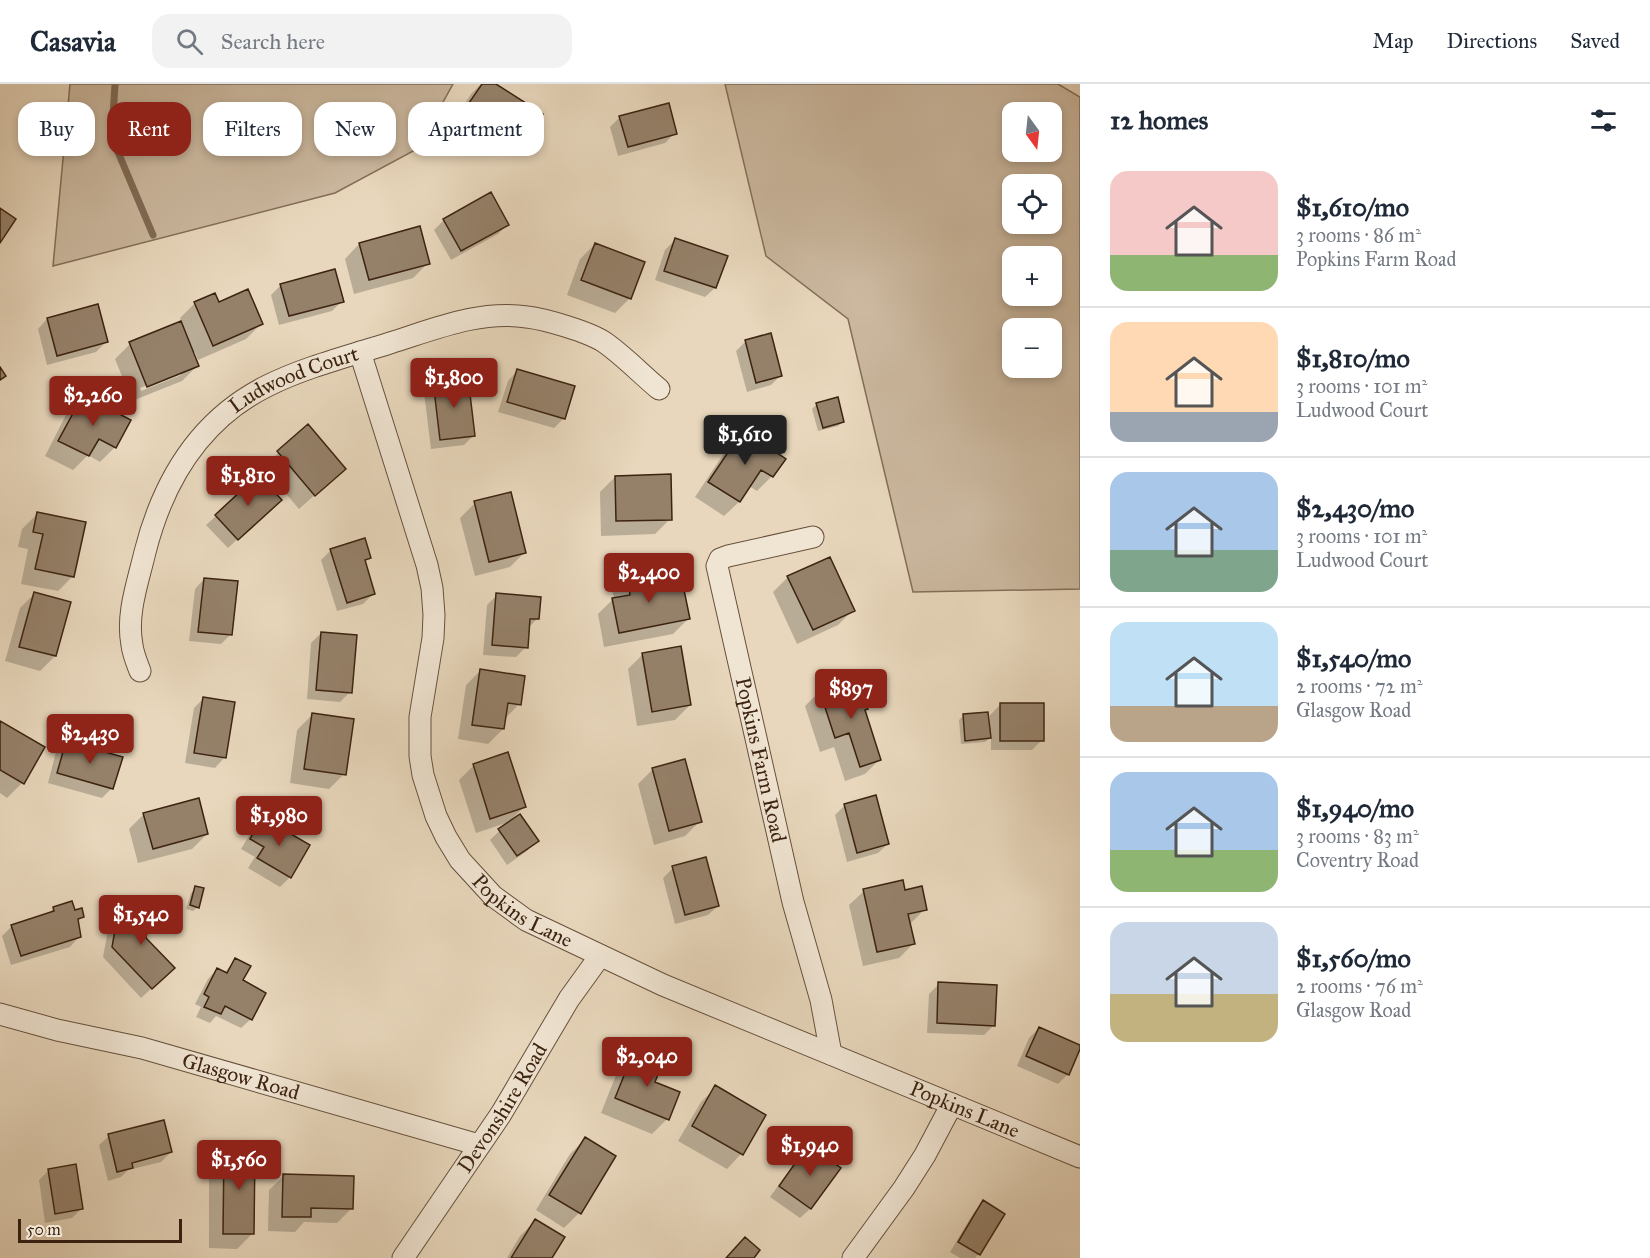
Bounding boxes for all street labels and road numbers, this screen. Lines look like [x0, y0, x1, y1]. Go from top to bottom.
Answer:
street label: Ludwood Court [224, 340, 362, 419]
street label: Popkins Farm Road [730, 675, 792, 845]
street label: Popkins Lane [466, 868, 577, 953]
street label: Devonshire Road [452, 1038, 553, 1178]
street label: Glasgow Road [179, 1047, 303, 1106]
street label: Popkins Lane [906, 1075, 1024, 1144]

